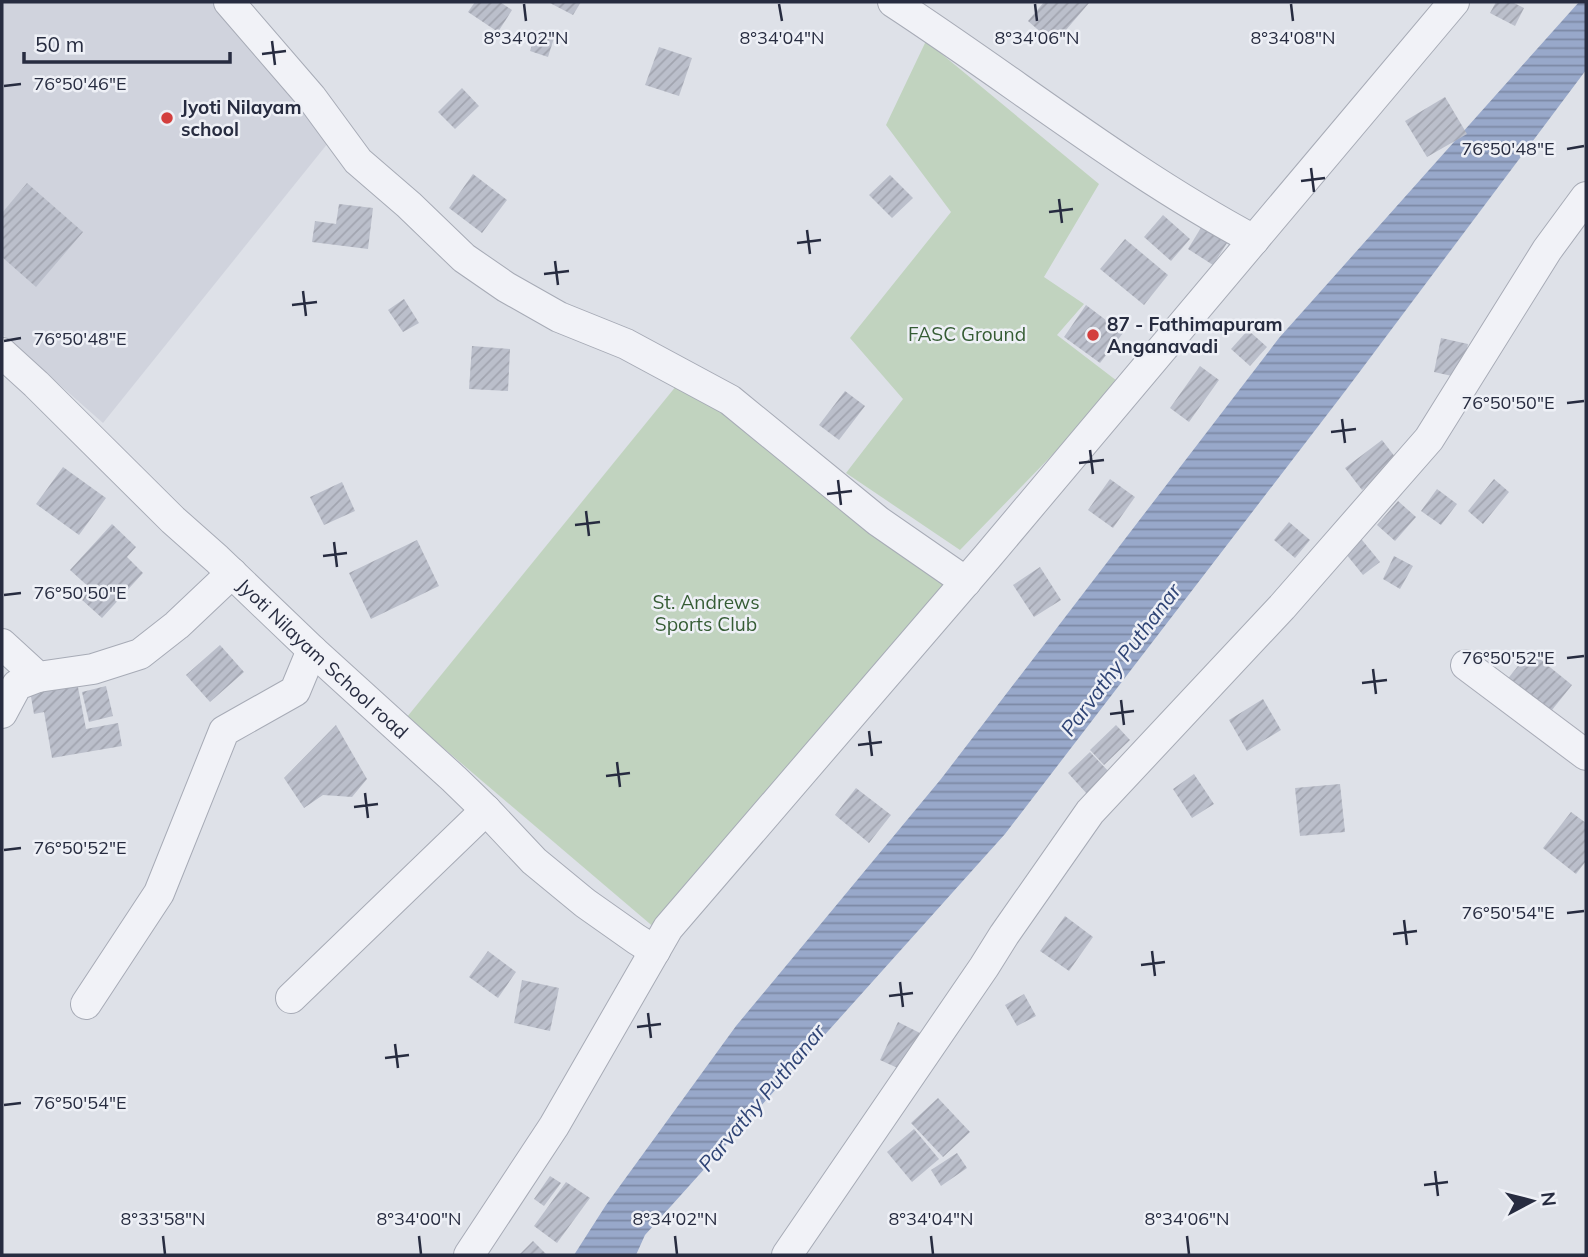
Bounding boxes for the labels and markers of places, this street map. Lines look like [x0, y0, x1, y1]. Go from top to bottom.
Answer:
place label: Jyoti Nilayam school [181, 95, 301, 141]
marker: Jyoti Nilayam school [159, 110, 175, 126]
place label: 87 - Fathimapuram Anganavadi [1107, 312, 1283, 358]
marker: 87 - Fathimapuram Anganavadi [1085, 327, 1101, 343]

